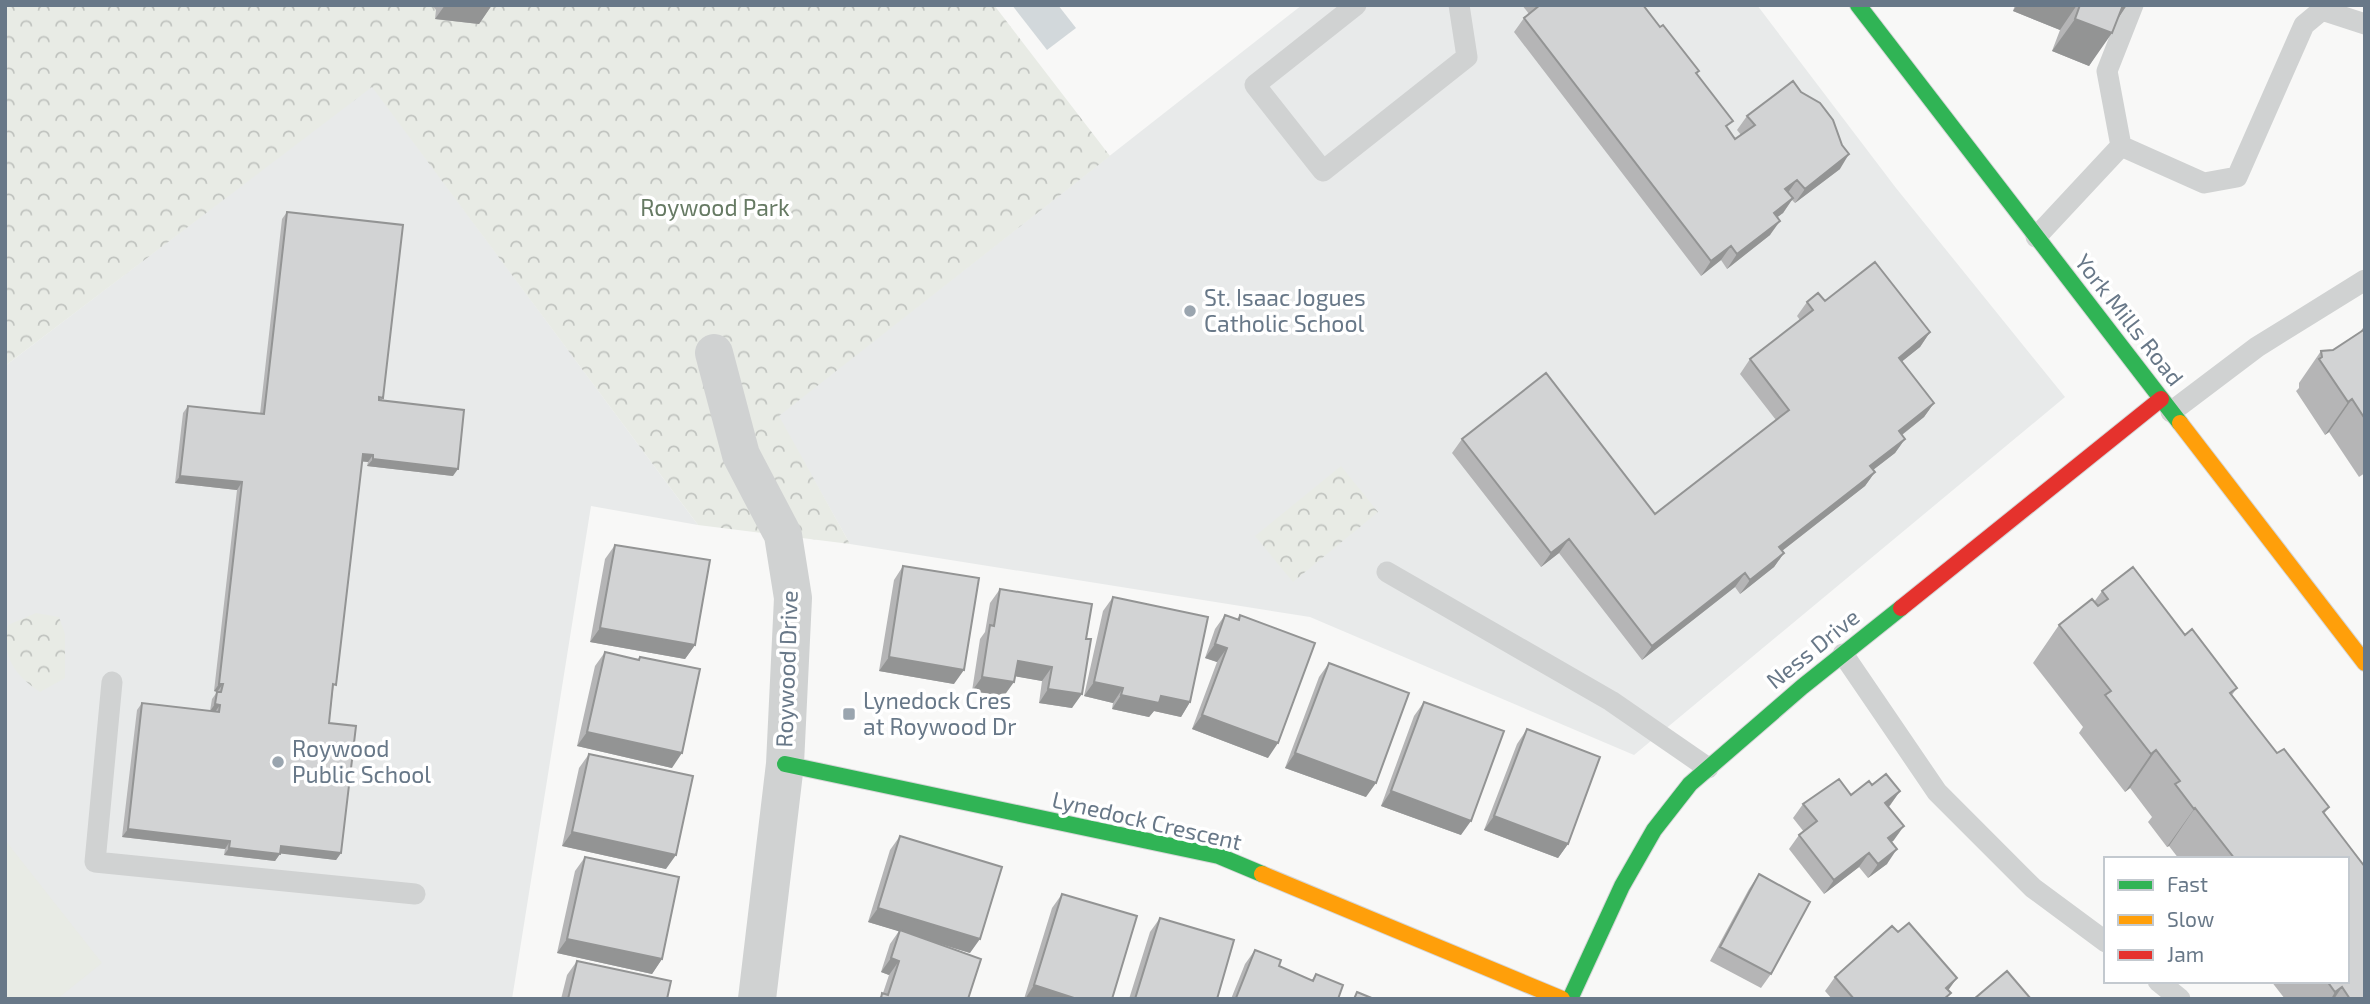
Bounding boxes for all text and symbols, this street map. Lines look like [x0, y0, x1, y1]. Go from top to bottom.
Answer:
park label: Roywood Park [640, 193, 790, 221]
street label: York Mills Road [2070, 248, 2190, 391]
place label: St. Isaac Jogues Catholic School [1204, 283, 1366, 337]
marker: St. Isaac Jogues Catholic School [1182, 303, 1198, 319]
street label: Roywood Drive [769, 590, 803, 748]
street label: Ness Drive [1760, 602, 1865, 694]
place label: Lynedock Cres at Roywood Dr [863, 686, 1017, 740]
marker: Lynedock Cres at Roywood Dr [841, 706, 857, 722]
place label: Roywood Public School [292, 734, 431, 788]
marker: Roywood Public School [270, 754, 286, 770]
street label: Lynedock Crescent [1050, 785, 1245, 856]
legend [2104, 857, 2349, 983]
text: Fast [2167, 871, 2208, 896]
text: Slow [2167, 906, 2214, 931]
text: Jam [2167, 941, 2204, 966]

